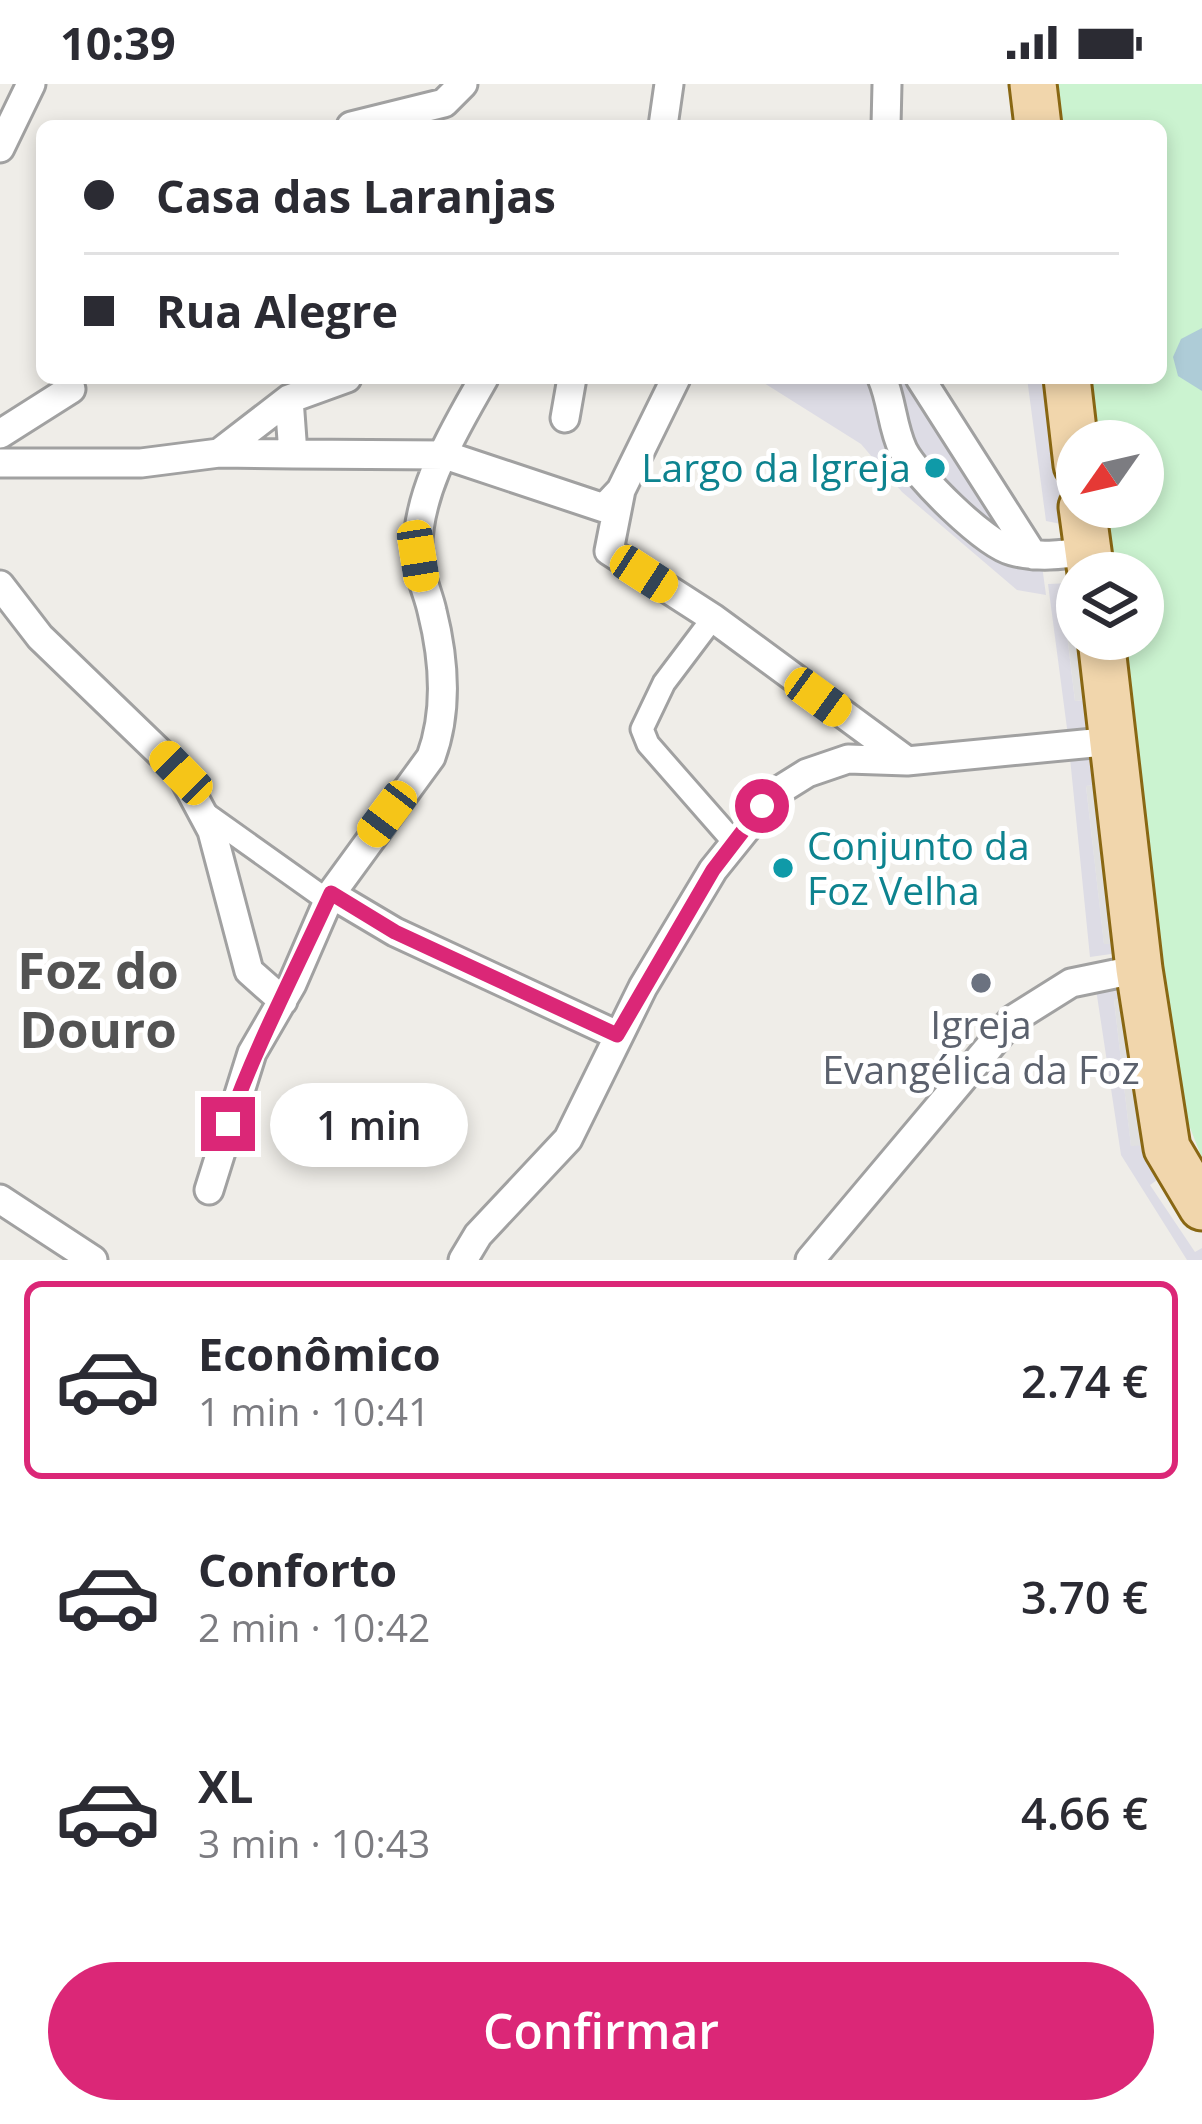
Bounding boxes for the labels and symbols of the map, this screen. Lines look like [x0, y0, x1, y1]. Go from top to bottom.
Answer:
north arrow [1056, 420, 1164, 528]
place label: Largo da Igreja [641, 440, 911, 493]
marker: Largo da Igreja [922, 455, 948, 481]
car [395, 518, 441, 594]
car [604, 539, 684, 609]
car [778, 661, 858, 733]
car [143, 735, 219, 811]
car [351, 774, 423, 854]
route start [735, 779, 789, 833]
place label: Conjunto da Foz Velha [807, 818, 1030, 916]
marker: Conjunto da Foz Velha [770, 855, 796, 881]
district label: Foz do Douro [17, 934, 179, 1063]
marker: Igreja Evangélica da Foz [968, 970, 994, 996]
place label: Igreja Evangélica da Foz [822, 997, 1140, 1095]
callout: 1 min [270, 1082, 468, 1166]
route end [201, 1097, 255, 1151]

